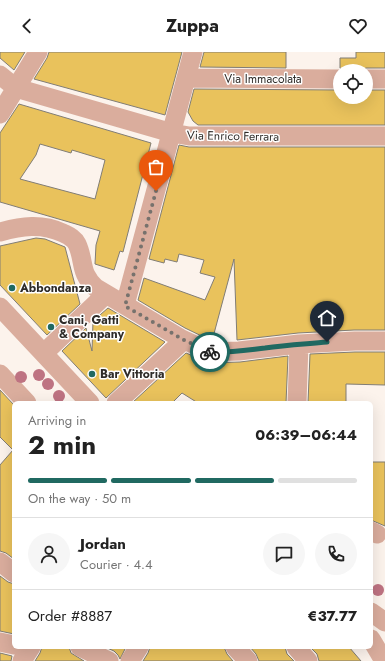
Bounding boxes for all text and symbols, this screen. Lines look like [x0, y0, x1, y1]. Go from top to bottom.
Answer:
text: Zuppa [166, 13, 219, 39]
icon: back [16, 15, 38, 37]
icon: heart [347, 15, 369, 37]
map controls [333, 64, 373, 104]
button: locate [333, 64, 373, 104]
street label: Via Immacolata [224, 70, 302, 88]
street label: Via Enrico Ferrara [187, 126, 279, 146]
pin [139, 150, 173, 191]
icon: bag [145, 156, 167, 178]
place label: Abbondanza [19, 279, 91, 297]
marker: Abbondanza [7, 283, 17, 293]
pin [310, 301, 344, 342]
icon: home [316, 307, 338, 329]
place label: Cani, Gatti & Company [59, 311, 125, 343]
marker: Cani, Gatti & Company [46, 322, 56, 332]
courier [190, 332, 230, 372]
icon: bike [199, 341, 221, 363]
place label: Bar Vittoria [100, 365, 165, 383]
marker: Bar Vittoria [87, 369, 97, 379]
text: Arriving in [28, 411, 86, 430]
text: 06:39–06:44 [255, 424, 357, 446]
text: 2 min [28, 426, 96, 464]
text: On the way · 50 m [28, 489, 131, 508]
button: person [28, 533, 70, 575]
text: Jordan [80, 533, 126, 555]
button: chat [263, 533, 305, 575]
button: phone [315, 533, 357, 575]
text: Courier · 4.4 [80, 555, 153, 574]
text: Order #8887 [28, 605, 112, 627]
text: €37.77 [308, 605, 357, 627]

